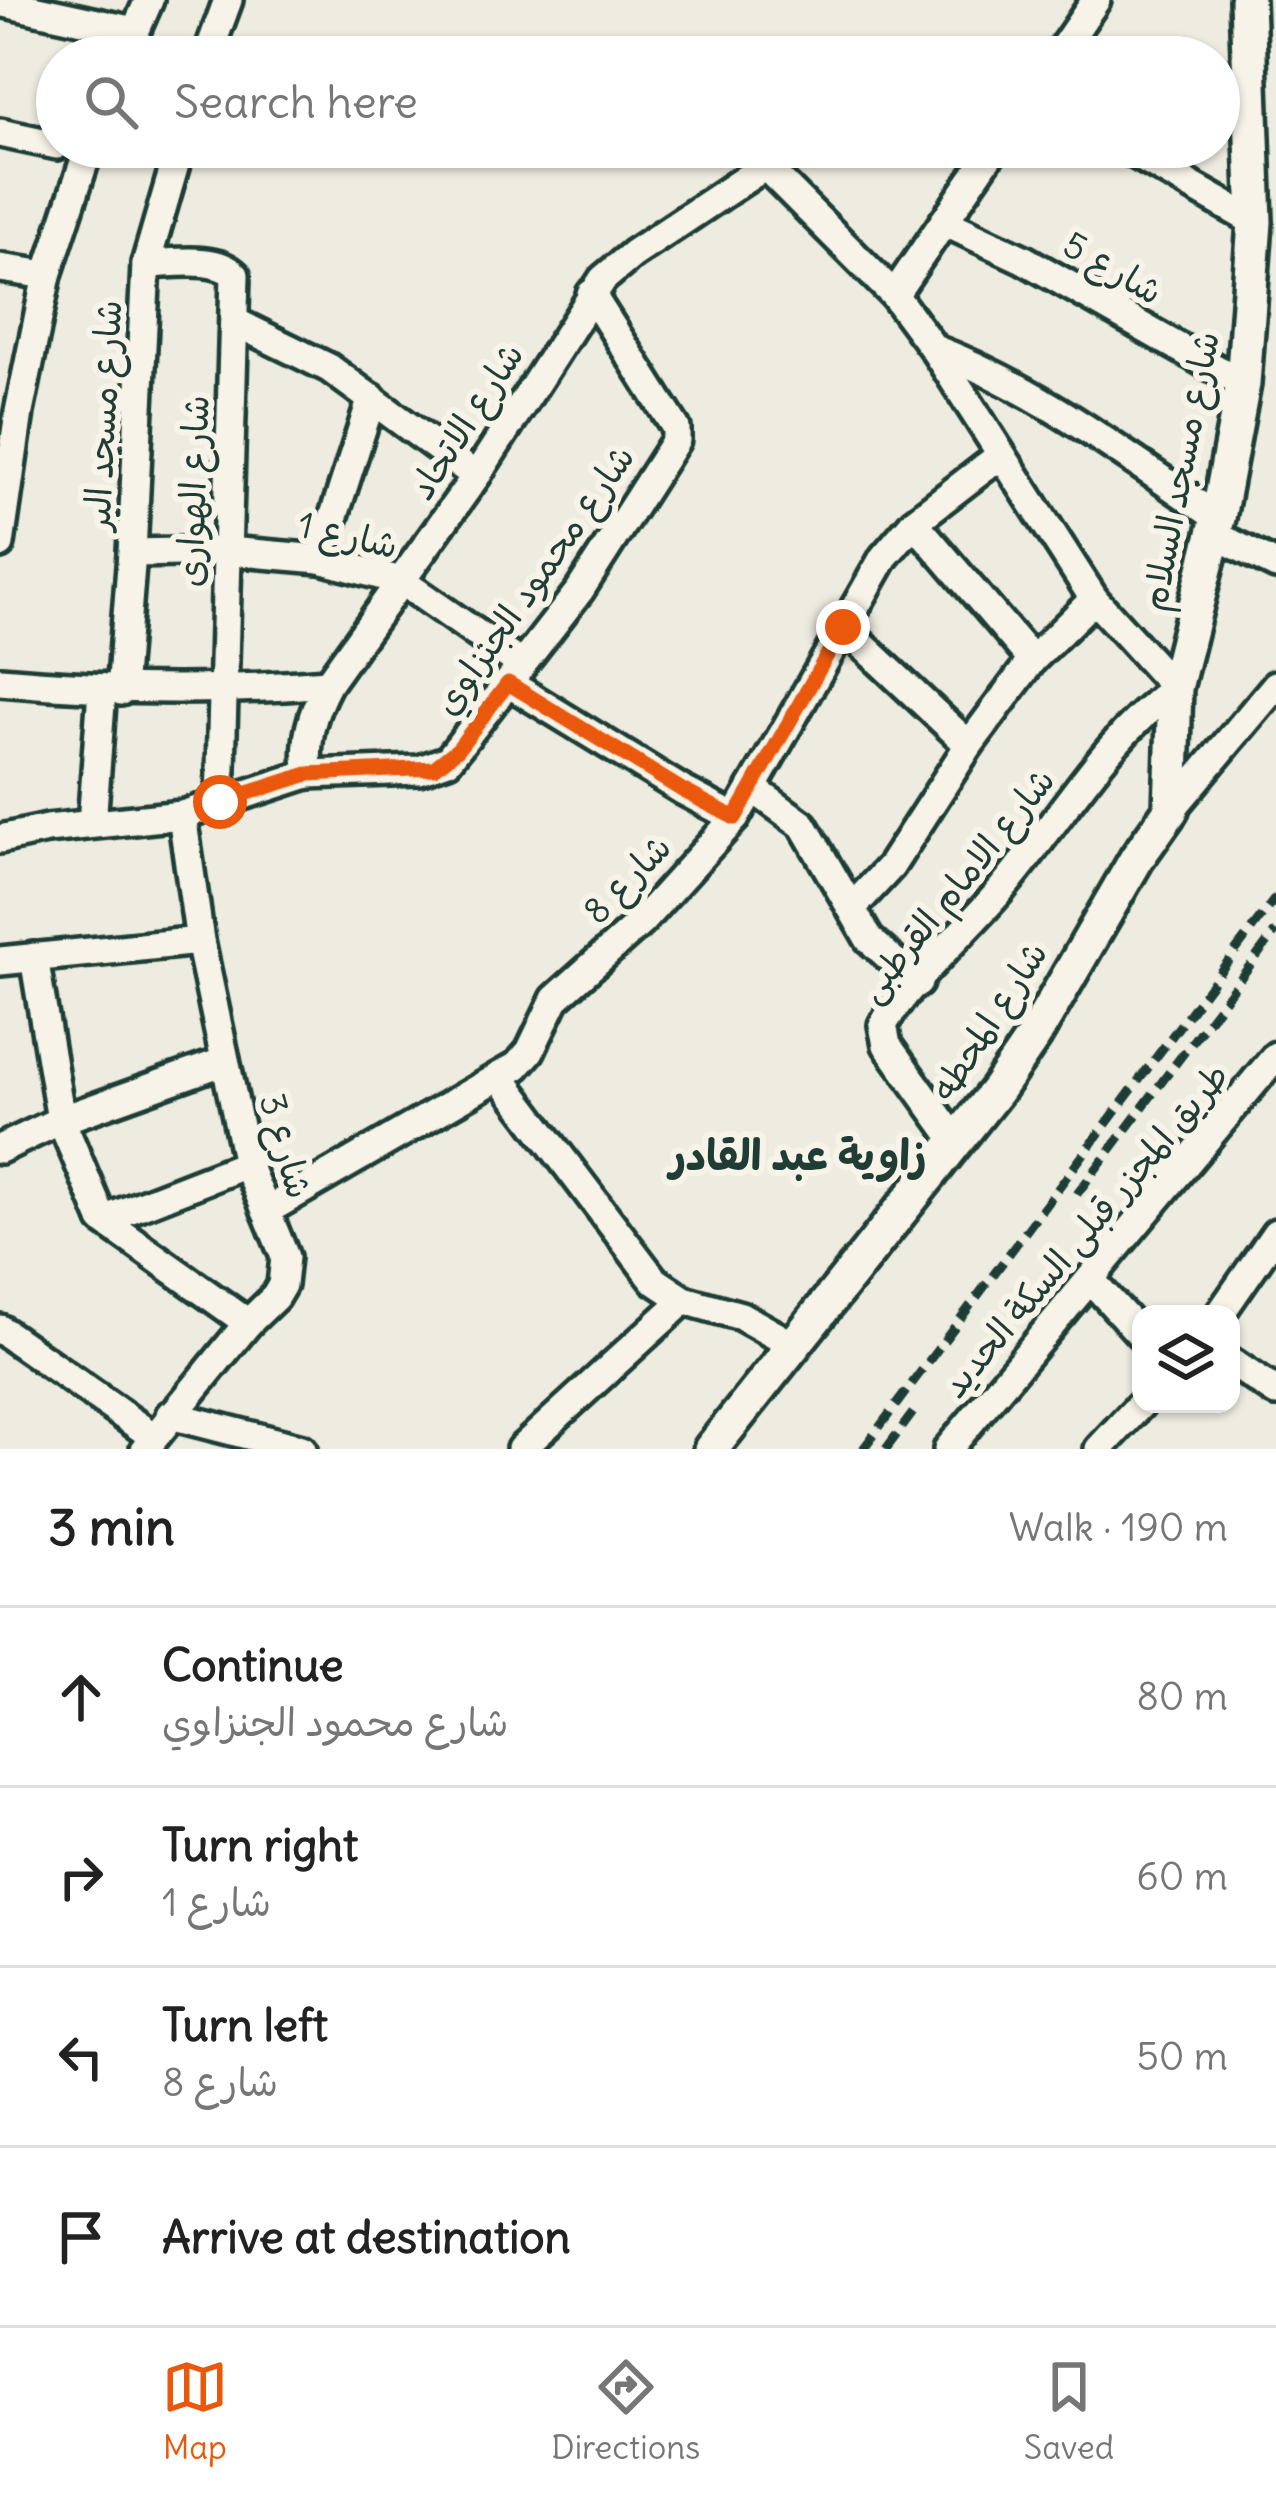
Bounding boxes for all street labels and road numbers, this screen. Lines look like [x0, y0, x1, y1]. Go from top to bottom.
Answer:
street label: شارع 5 [1054, 222, 1171, 317]
street label: شارع مسجد البر [74, 299, 134, 534]
street label: شارع مسجد السلام [1131, 327, 1234, 616]
street label: شارع الاتحاد [399, 334, 536, 510]
street label: شارع الهوارى [167, 394, 222, 588]
street label: شارع محمود الجنزاوي [424, 436, 647, 726]
street label: شارع 1 [293, 502, 402, 571]
street label: شارع الامام القرطبى [848, 759, 1068, 1014]
street label: شارع 8 [574, 825, 683, 935]
street label: شارع المحطه [921, 933, 1060, 1111]
street label: طريق المجزر قبلى السكة الحديد [932, 1053, 1239, 1407]
street label: شارع 3 [247, 1088, 322, 1204]

